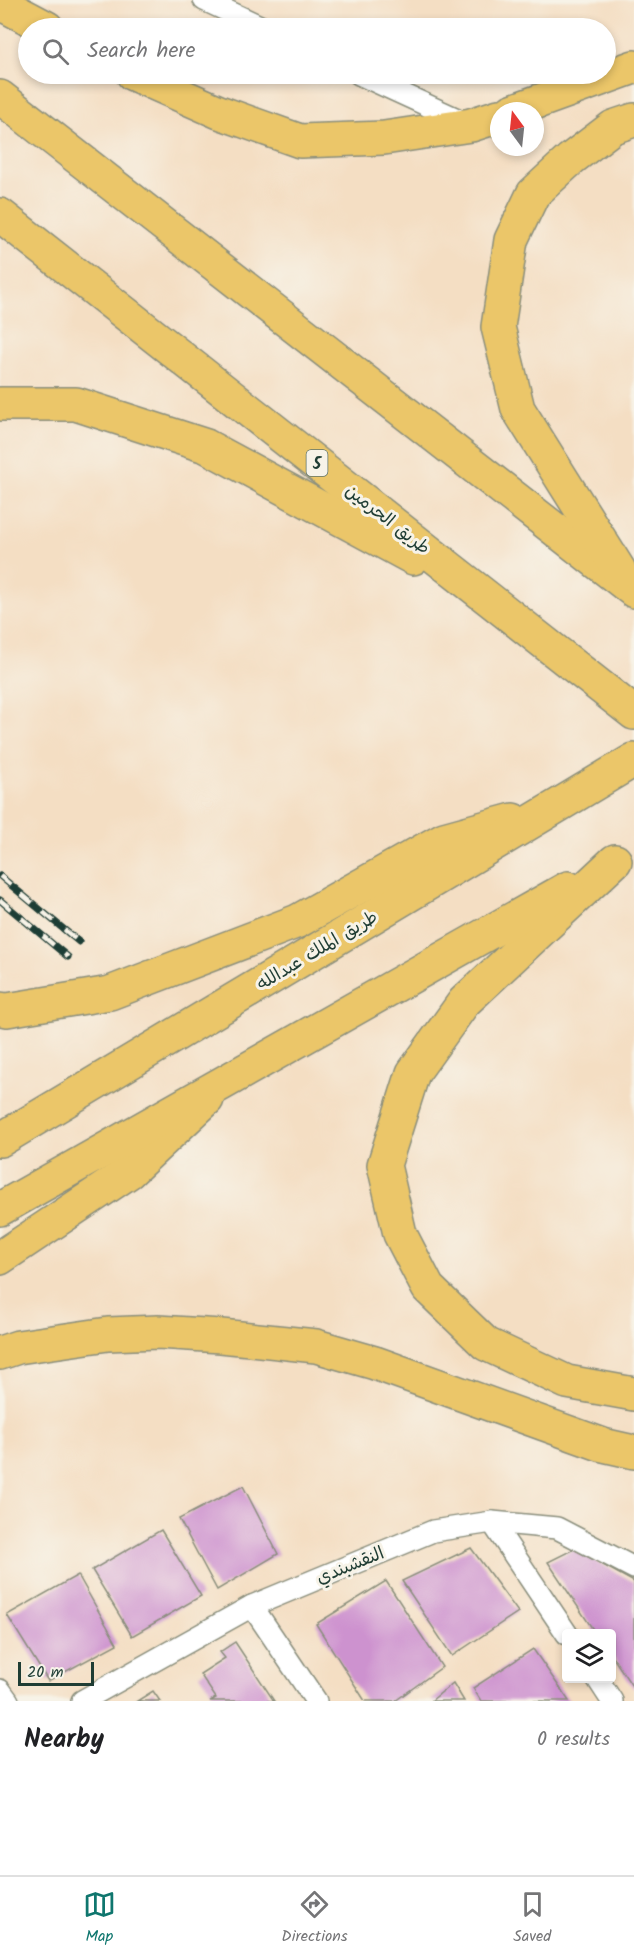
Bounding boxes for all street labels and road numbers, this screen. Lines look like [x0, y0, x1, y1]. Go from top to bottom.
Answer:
road number: 5 [306, 450, 328, 476]
street label: طريق الحرمين [338, 477, 436, 563]
street label: طريق الملك عبدالله [251, 904, 384, 999]
street label: النقشبندي [312, 1540, 389, 1593]

